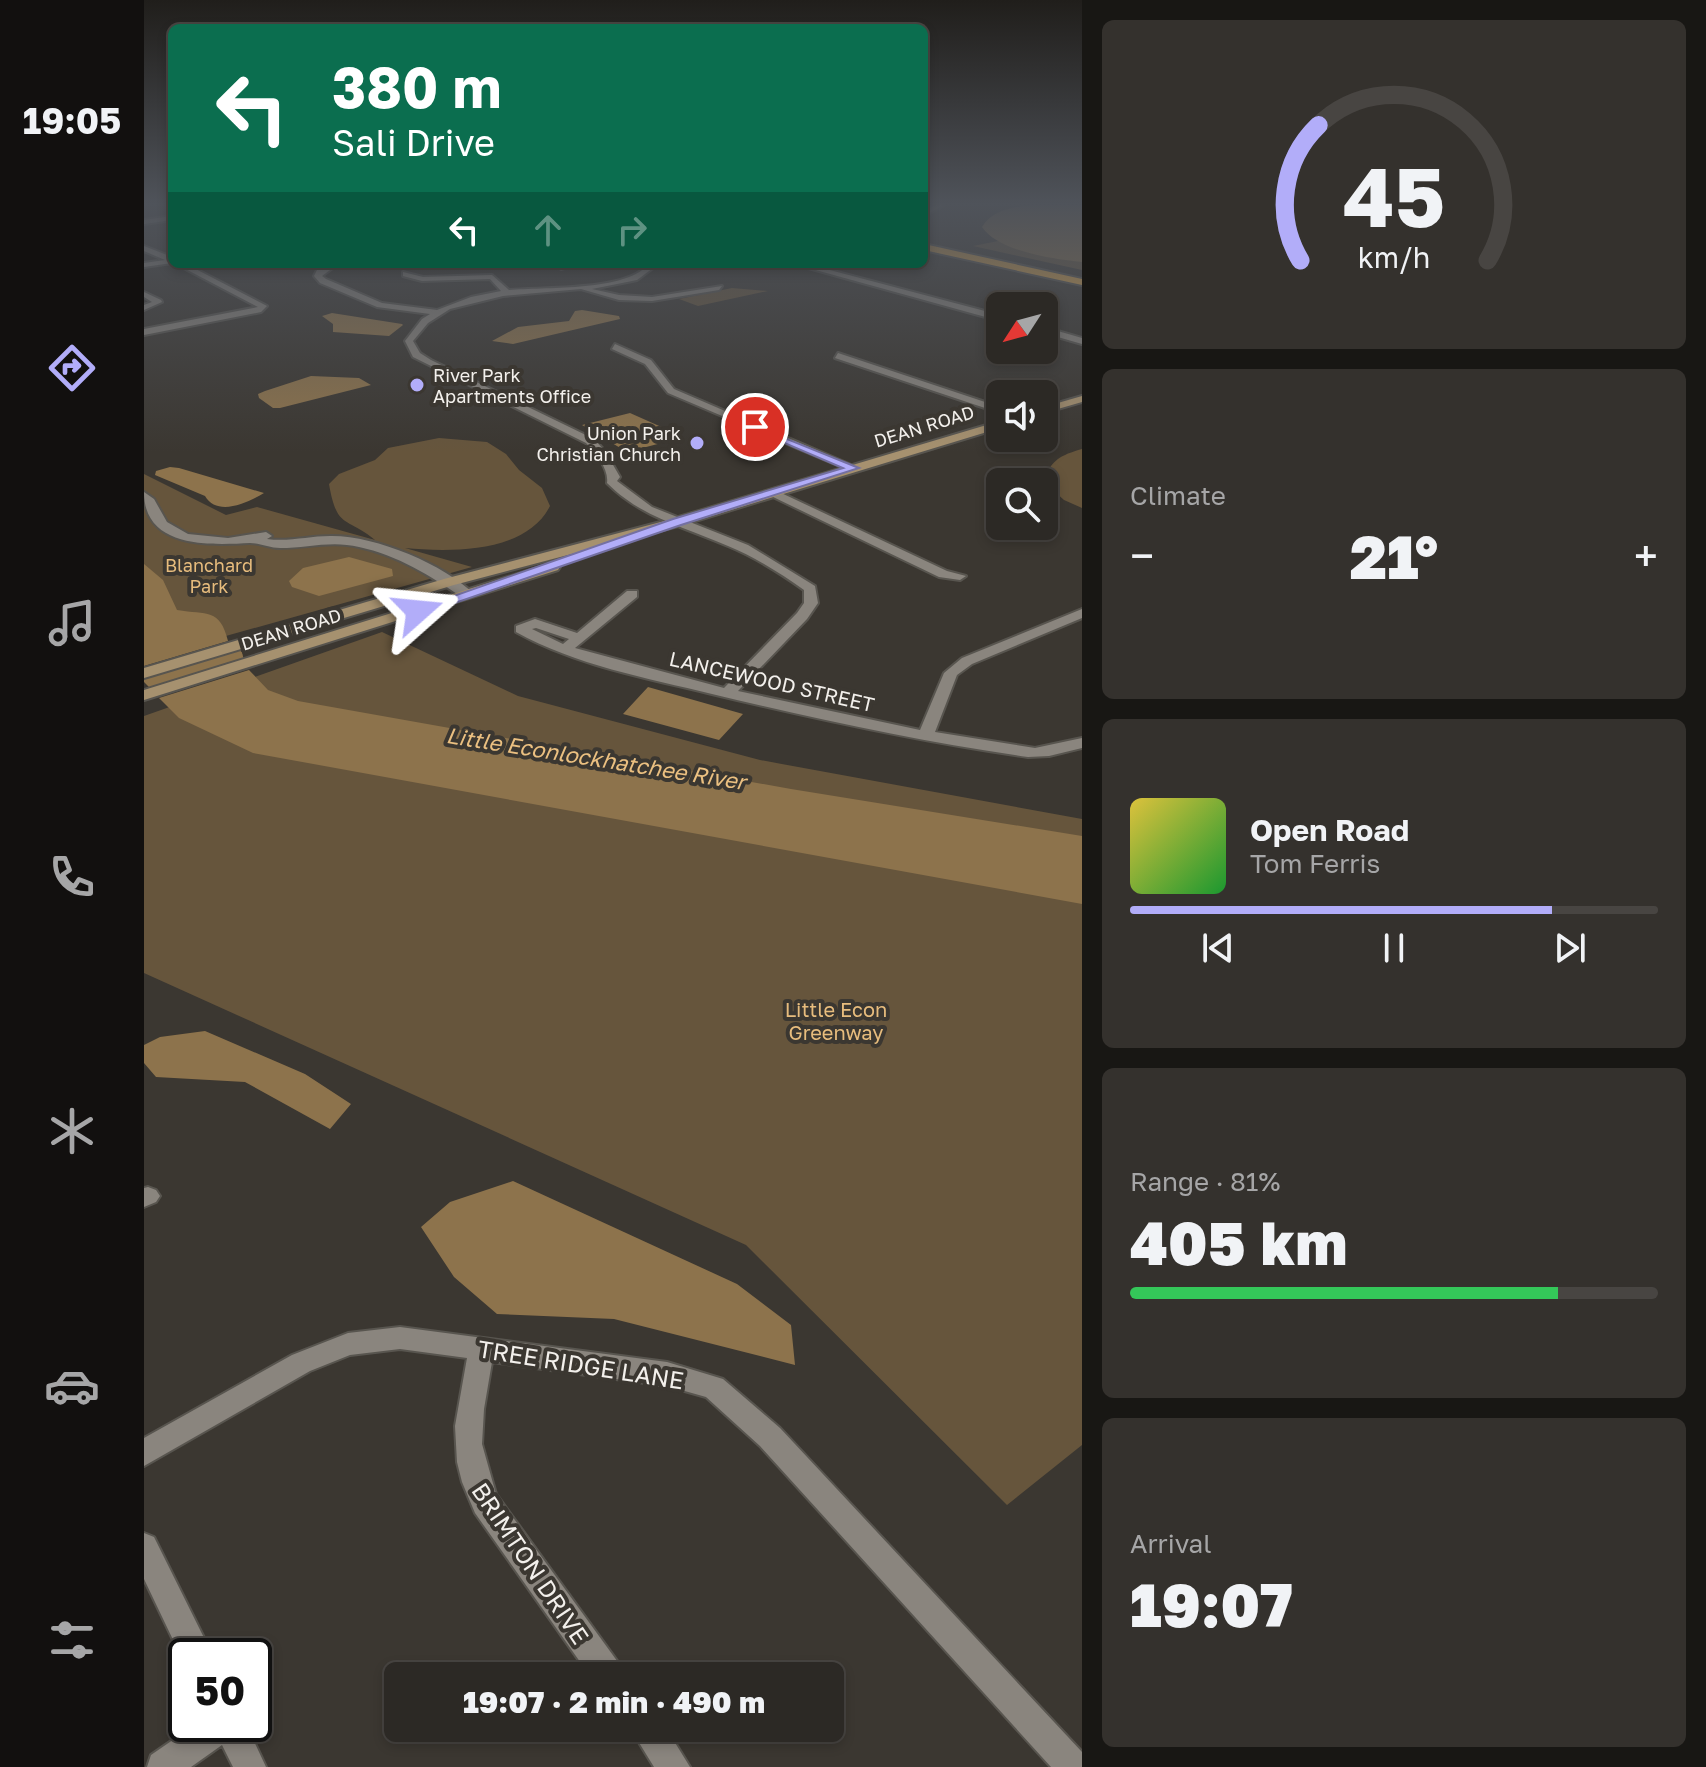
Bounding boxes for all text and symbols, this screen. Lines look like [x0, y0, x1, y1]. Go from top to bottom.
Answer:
text: 380 m [332, 53, 501, 120]
icon: left [200, 56, 304, 160]
text: 19:05 [23, 99, 121, 142]
text: Sali Drive [332, 121, 495, 164]
text: 45 [1343, 144, 1445, 244]
icon: left [442, 208, 486, 252]
icon: ahead [526, 208, 570, 252]
icon: right [610, 208, 654, 252]
text: km/h [1358, 240, 1430, 274]
north arrow [986, 292, 1058, 364]
map controls [986, 292, 1058, 540]
icon: directions [44, 340, 100, 396]
place label: River Park Apartments Office [433, 364, 591, 407]
marker: River Park Apartments Office [408, 376, 426, 394]
button: sound [986, 380, 1058, 452]
pin [721, 393, 789, 461]
street label: DEAN ROAD [871, 400, 977, 452]
icon: arrive [733, 405, 777, 449]
place label: Union Park Christian Church [537, 422, 681, 465]
marker: Union Park Christian Church [688, 434, 706, 452]
button: search [986, 468, 1058, 540]
text: Climate [1130, 480, 1226, 511]
text: 21° [1350, 520, 1438, 592]
text: − [1130, 529, 1154, 582]
text: + [1634, 529, 1658, 582]
park label: Blanchard Park [165, 554, 253, 597]
position arrow [376, 569, 460, 653]
icon: music [44, 595, 100, 651]
street label: DEAN ROAD [238, 603, 344, 655]
street label: LANCEWOOD STREET [667, 646, 877, 716]
water label: Little Econlockhatchee River [445, 721, 751, 796]
text: Open Road [1250, 812, 1409, 848]
text: Tom Ferris [1250, 848, 1380, 879]
icon: phone [44, 849, 100, 905]
icon: previous [1196, 926, 1240, 970]
icon: pause [1372, 926, 1416, 970]
icon: next [1548, 926, 1592, 970]
park label: Little Econ Greenway [785, 997, 887, 1044]
icon: climate [44, 1103, 100, 1159]
text: Range · 81% [1130, 1166, 1280, 1197]
text: 405 km [1130, 1206, 1347, 1278]
street label: TREE RIDGE LANE [476, 1333, 686, 1395]
icon: car [44, 1358, 100, 1414]
street label: BRIMTON DRIVE [466, 1477, 596, 1649]
text: Arrival [1130, 1528, 1211, 1559]
text: 19:07 [1130, 1568, 1293, 1640]
icon: filters [44, 1612, 100, 1668]
speed limit sign: 50 [168, 1638, 272, 1742]
text: 19:07 · 2 min · 490 m [463, 1684, 765, 1720]

